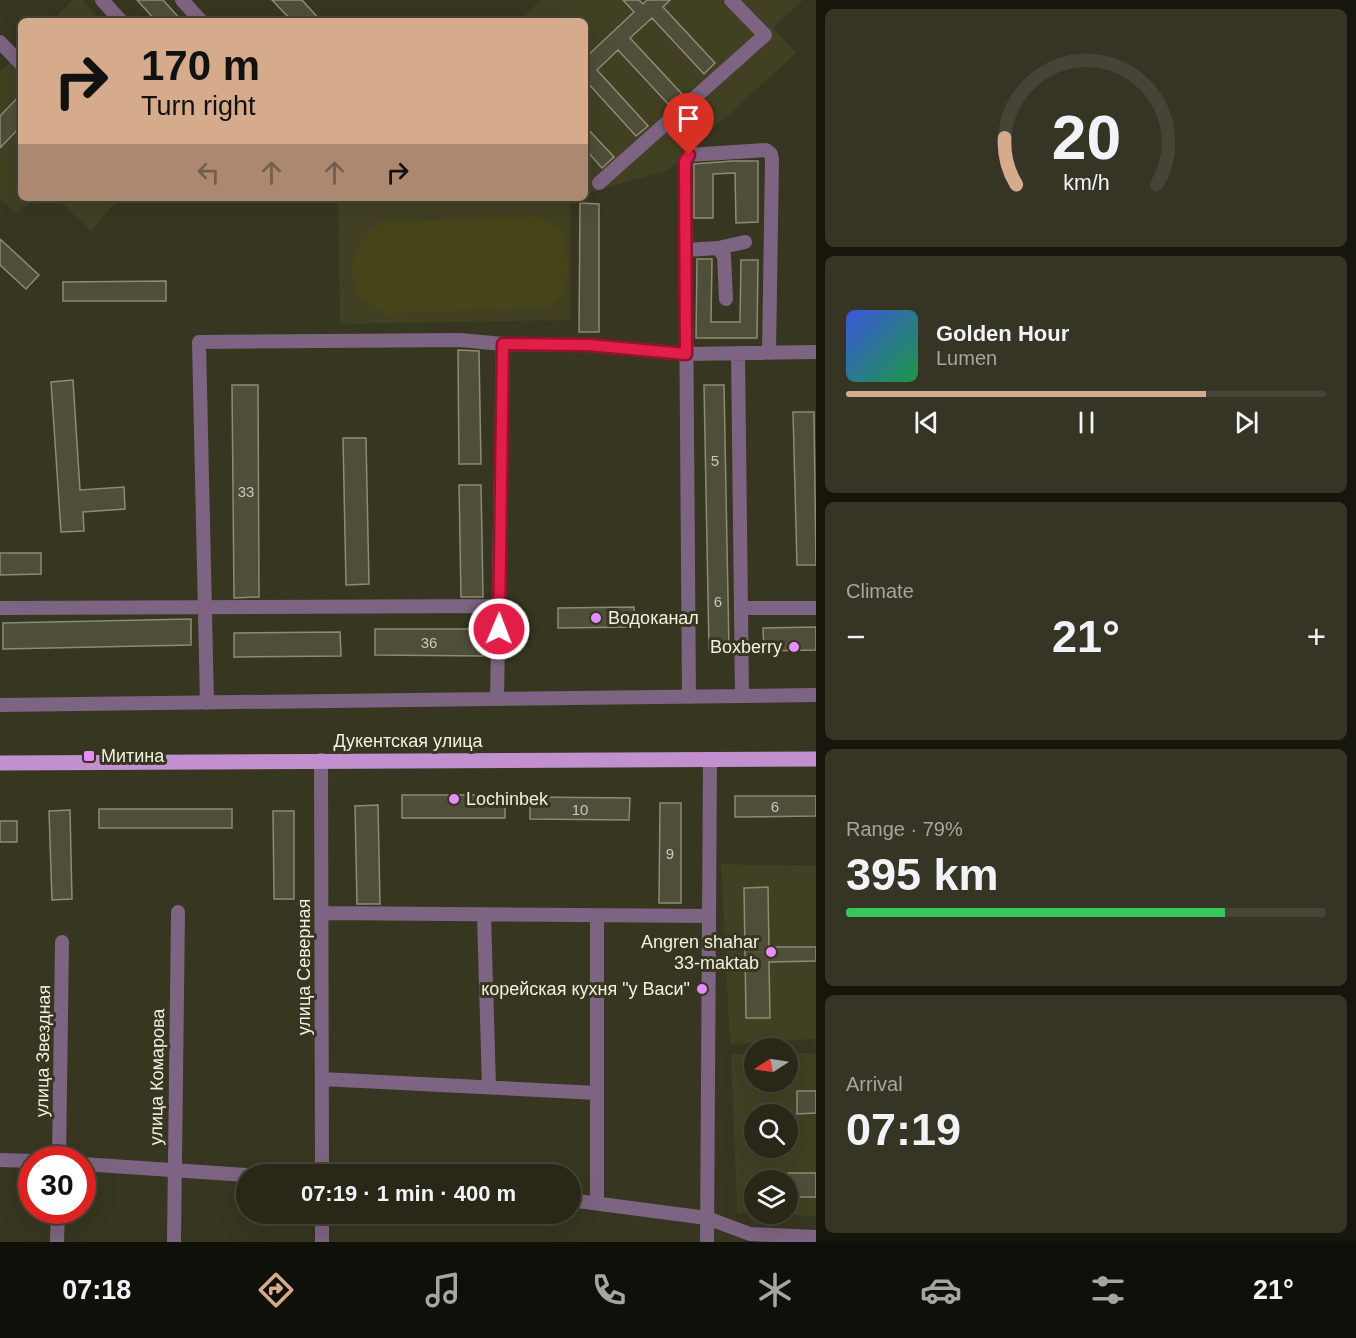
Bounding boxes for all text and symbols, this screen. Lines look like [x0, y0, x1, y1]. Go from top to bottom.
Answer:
icon: right [42, 42, 120, 120]
text: 170 m [141, 42, 260, 89]
text: Turn right [141, 91, 256, 121]
pin [663, 93, 714, 155]
icon: arrive [672, 102, 705, 135]
text: 20 [1051, 103, 1121, 172]
icon: left [192, 156, 225, 189]
icon: ahead [255, 156, 288, 189]
icon: ahead [318, 156, 351, 189]
icon: right [381, 156, 414, 189]
text: km/h [1063, 171, 1109, 195]
text: Golden Hour [936, 321, 1069, 346]
text: Lumen [936, 347, 997, 369]
icon: previous [910, 406, 943, 439]
icon: pause [1070, 406, 1103, 439]
icon: next [1230, 406, 1263, 439]
house number: 5 [711, 452, 719, 469]
house number: 33 [238, 483, 254, 500]
text: Climate [846, 580, 914, 602]
house number: 6 [714, 593, 722, 610]
position arrow [467, 597, 531, 661]
place label: Водоканал [608, 608, 699, 628]
marker: Водоканал [589, 611, 603, 625]
text: 21° [1052, 611, 1120, 662]
text: − [846, 618, 865, 655]
text: + [1307, 618, 1326, 655]
house number: 36 [421, 634, 437, 651]
place label: Boxberry [710, 637, 782, 657]
marker: Boxberry [787, 640, 801, 654]
street label: Дукентская улица [333, 731, 484, 751]
place label: Митина [101, 746, 165, 766]
marker: Митина [82, 749, 96, 763]
place label: Lochinbek [466, 789, 549, 809]
marker: Lochinbek [447, 792, 461, 806]
house number: 6 [771, 798, 779, 815]
house number: 10 [572, 801, 588, 818]
text: Range · 79% [846, 818, 963, 840]
house number: 9 [666, 845, 674, 862]
text: 395 km [846, 849, 999, 900]
street label: улица Северная [294, 899, 314, 1035]
place label: Angren shahar 33-maktab [641, 932, 759, 973]
marker: Angren shahar 33-maktab [764, 945, 778, 959]
place label: корейская кухня "у Васи" [481, 979, 690, 999]
marker: корейская кухня "у Васи" [695, 982, 709, 996]
street label: улица Звездная [32, 985, 54, 1117]
street label: улица Комарова [146, 1007, 168, 1146]
north arrow [744, 1038, 798, 1092]
map controls [744, 1038, 798, 1224]
text: Arrival [846, 1073, 903, 1095]
button: search [744, 1104, 798, 1158]
text: 07:19 [846, 1104, 961, 1155]
speed limit sign: 30 [18, 1146, 96, 1224]
button: layers [744, 1170, 798, 1224]
text: 07:19 · 1 min · 400 m [301, 1181, 516, 1206]
icon: directions [255, 1269, 297, 1311]
icon: music [422, 1269, 464, 1311]
icon: phone [588, 1269, 630, 1311]
icon: climate [754, 1269, 796, 1311]
icon: car [920, 1269, 962, 1311]
icon: filters [1087, 1269, 1129, 1311]
text: 07:18 [62, 1275, 131, 1305]
text: 21° [1253, 1275, 1294, 1305]

